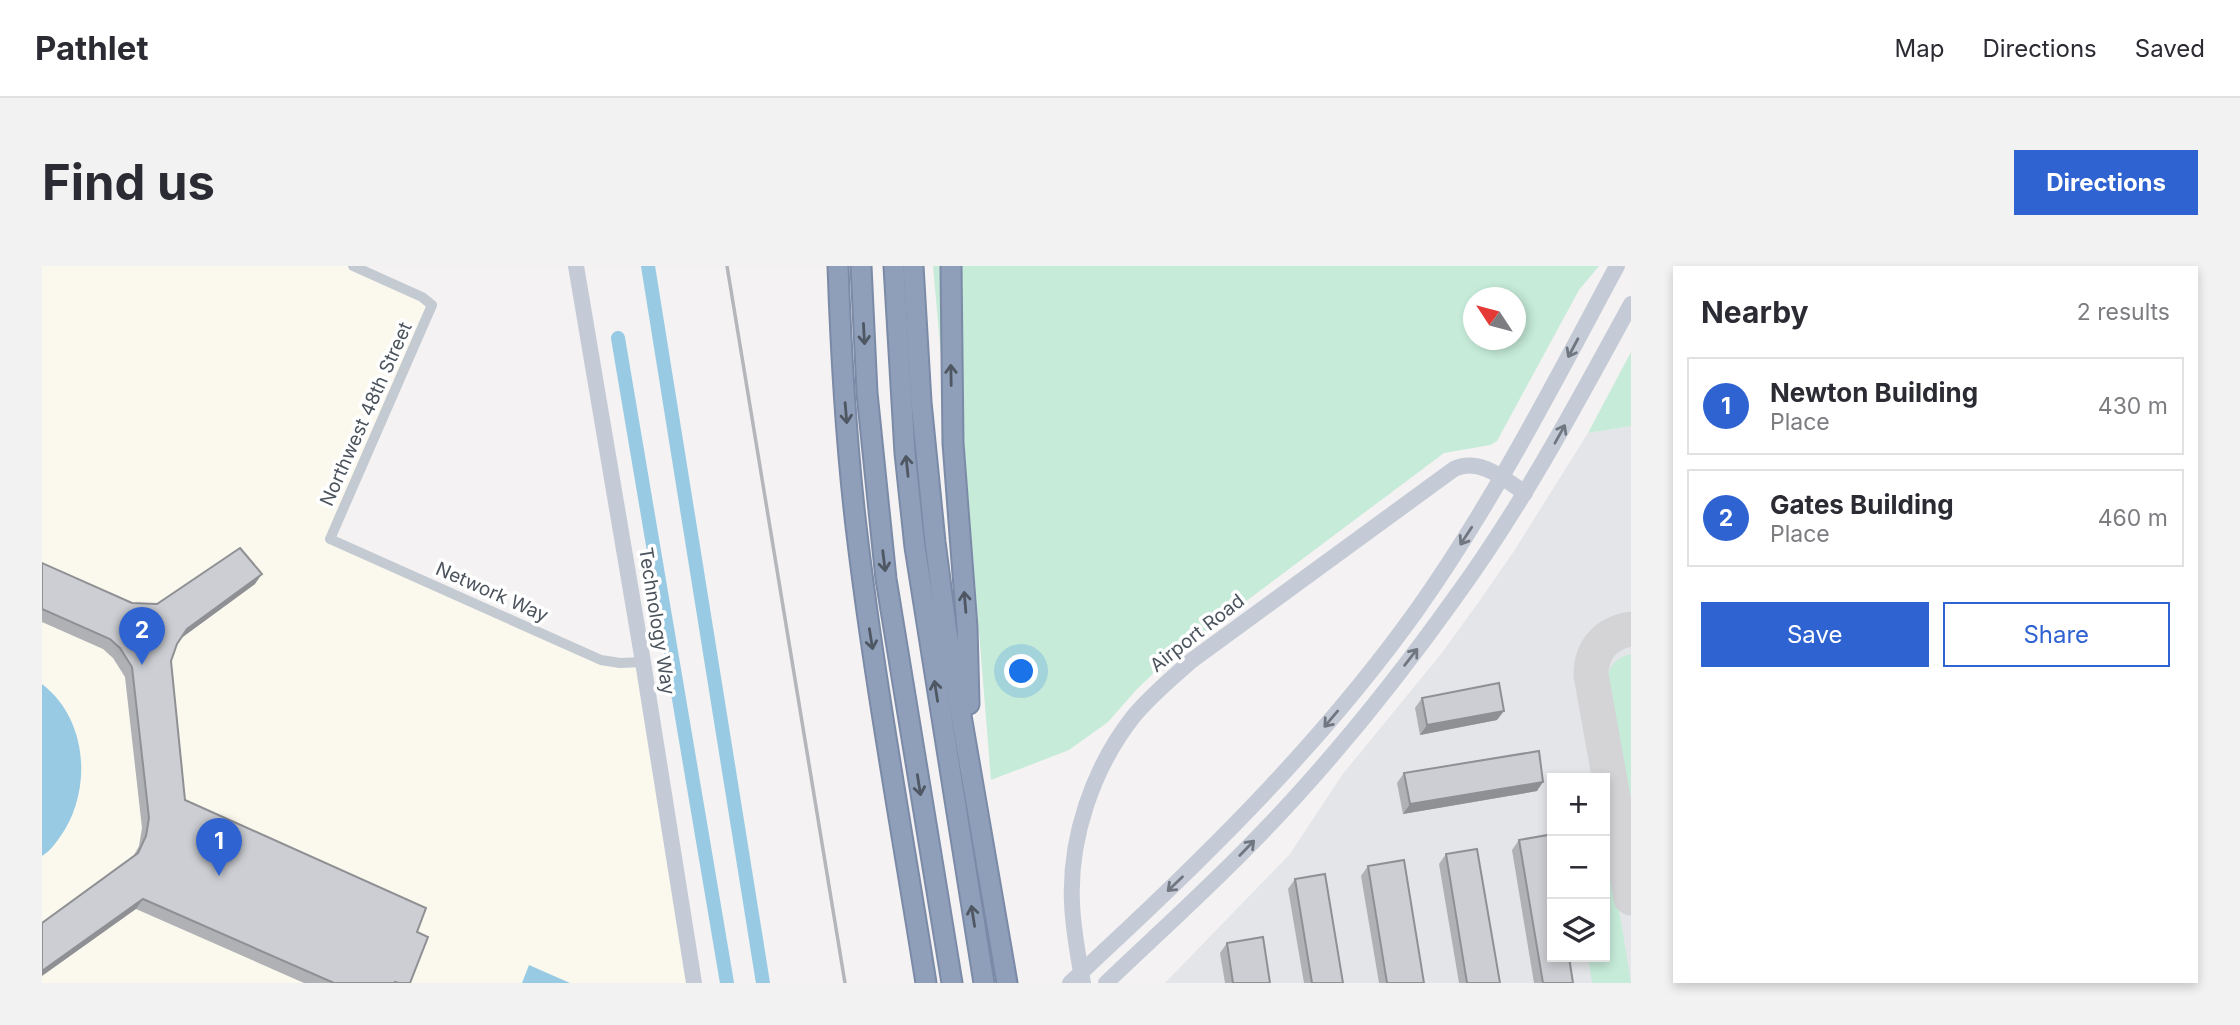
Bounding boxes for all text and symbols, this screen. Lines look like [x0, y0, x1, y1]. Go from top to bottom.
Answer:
text: Pathlet [35, 28, 149, 68]
text: Map [1895, 34, 1944, 63]
text: Directions [1982, 34, 2097, 63]
text: Saved [2135, 34, 2205, 63]
button: Directions [2014, 150, 2198, 215]
text: Find us [42, 153, 215, 212]
north arrow [1463, 287, 1526, 350]
text: Nearby [1701, 294, 1809, 330]
text: 2 results [2077, 298, 2170, 326]
street label: Northwest 48th Street [315, 318, 417, 510]
one-way arrow [857, 322, 870, 345]
one-way arrow [1565, 337, 1579, 358]
one-way arrow [944, 364, 958, 387]
text: Newton Building [1770, 377, 1978, 408]
text: 1 [1721, 392, 1731, 420]
text: 430 m [2098, 392, 2168, 420]
one-way arrow [840, 401, 853, 424]
text: Place [1770, 408, 1830, 436]
one-way arrow [1554, 424, 1567, 445]
one-way arrow [900, 455, 913, 477]
text: Gates Building [1770, 489, 1954, 520]
text: 2 [1719, 504, 1733, 532]
text: 460 m [2098, 504, 2168, 532]
text: Place [1770, 520, 1830, 548]
one-way arrow [1459, 526, 1474, 545]
street label: Technology Way [634, 546, 680, 697]
one-way arrow [878, 549, 891, 572]
street label: Network Way [432, 557, 552, 627]
street label: Airport Road [1145, 589, 1249, 677]
one-way arrow [958, 592, 971, 614]
button: Save [1701, 602, 1929, 667]
button: Share [1943, 602, 2170, 667]
pin: 2 [119, 607, 165, 665]
one-way arrow [865, 627, 878, 650]
one-way arrow [1404, 648, 1419, 667]
your location [1004, 654, 1038, 688]
one-way arrow [929, 680, 942, 703]
one-way arrow [1323, 709, 1339, 727]
map controls [1547, 773, 1610, 962]
button: + [1547, 773, 1610, 836]
one-way arrow [913, 774, 926, 796]
pin: 1 [196, 818, 242, 876]
button: − [1547, 836, 1610, 899]
one-way arrow [1238, 839, 1255, 856]
one-way arrow [1167, 876, 1184, 893]
button: layers [1547, 899, 1610, 962]
one-way arrow [966, 905, 979, 928]

